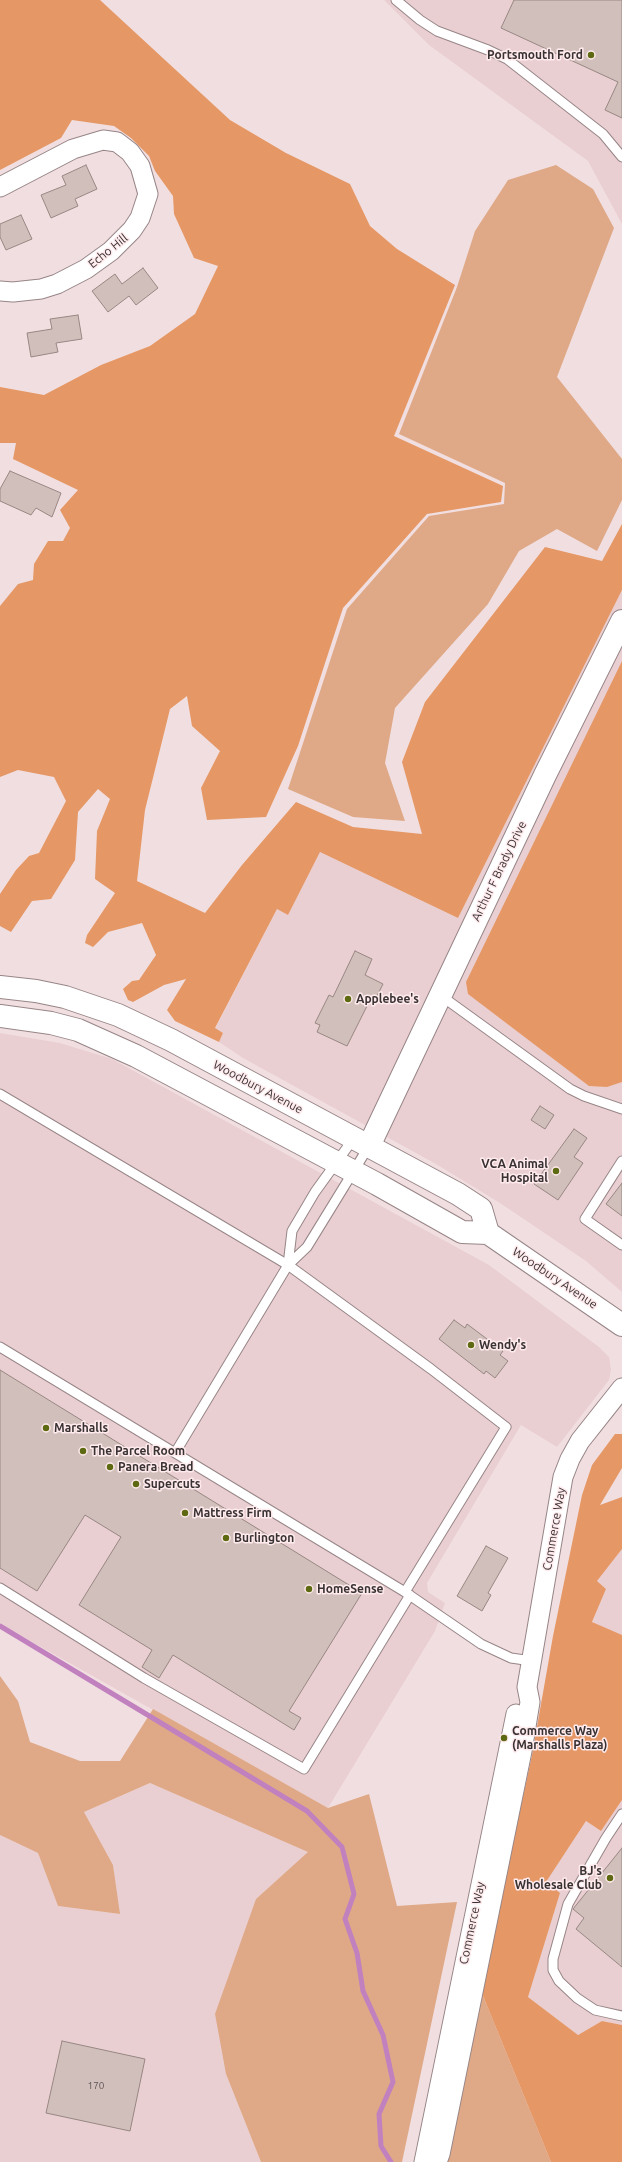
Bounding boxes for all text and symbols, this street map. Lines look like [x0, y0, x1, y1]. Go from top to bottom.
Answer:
place label: Portsmouth Ford [487, 48, 583, 62]
marker: Portsmouth Ford [586, 50, 596, 60]
street label: Echo Hill [85, 231, 131, 271]
street label: Arthur F Brady Drive [469, 819, 529, 923]
place label: Applebee's [356, 992, 419, 1006]
marker: Applebee's [343, 994, 353, 1004]
street label: Woodbury Avenue [211, 1057, 305, 1117]
place label: VCA Animal Hospital [481, 1157, 548, 1185]
marker: VCA Animal Hospital [551, 1166, 561, 1176]
street label: Woodbury Avenue [510, 1244, 600, 1312]
place label: Wendy's [479, 1338, 526, 1352]
marker: Wendy's [466, 1340, 476, 1350]
place label: Marshalls [54, 1421, 108, 1435]
marker: Marshalls [41, 1423, 51, 1433]
place label: The Parcel Room [91, 1444, 185, 1458]
marker: The Parcel Room [78, 1446, 88, 1456]
place label: Panera Bread [118, 1460, 193, 1474]
marker: Panera Bread [105, 1462, 115, 1472]
place label: Supercuts [144, 1477, 201, 1491]
marker: Supercuts [131, 1479, 141, 1489]
street label: Commerce Way [540, 1486, 568, 1572]
place label: Mattress Firm [193, 1506, 272, 1520]
marker: Mattress Firm [180, 1508, 190, 1518]
place label: Burlington [234, 1531, 294, 1545]
marker: Burlington [221, 1533, 231, 1543]
place label: HomeSense [317, 1582, 384, 1596]
marker: HomeSense [304, 1584, 314, 1594]
place label: Commerce Way (Marshalls Plaza) [512, 1724, 607, 1752]
marker: Commerce Way (Marshalls Plaza) [499, 1733, 509, 1743]
place label: BJ's Wholesale Club [515, 1864, 602, 1892]
marker: BJ's Wholesale Club [605, 1873, 615, 1883]
street label: Commerce Way [456, 1880, 488, 1966]
house number: 170 [88, 2080, 104, 2092]

